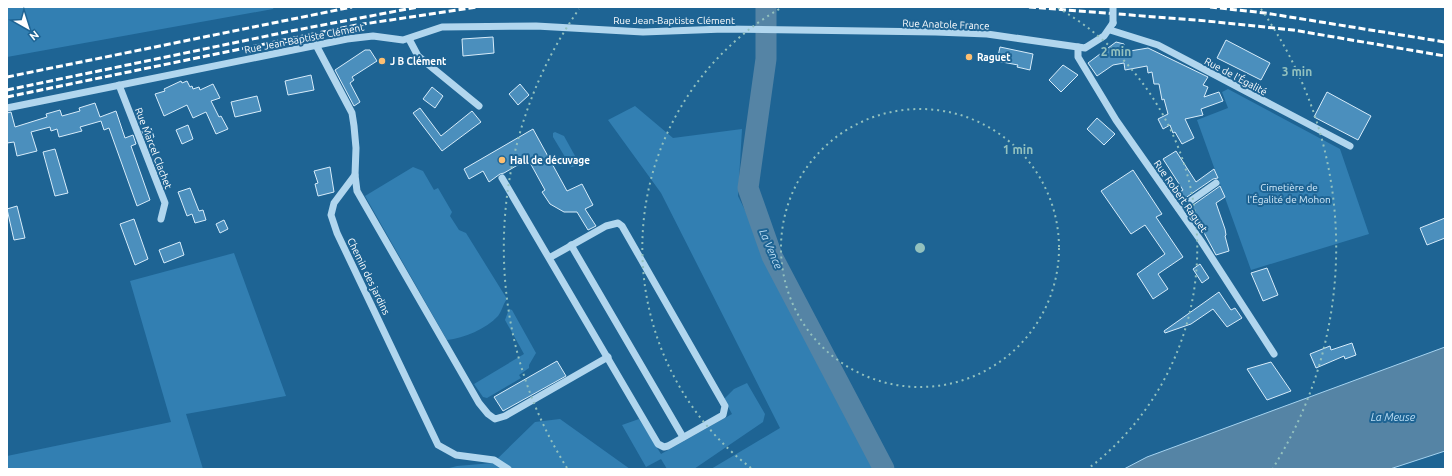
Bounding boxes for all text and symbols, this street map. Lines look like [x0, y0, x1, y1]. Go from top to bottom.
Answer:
north arrow [8, 8, 48, 48]
street label: Rue Jean-Baptiste Clément [613, 15, 735, 26]
street label: Rue Anatole France [902, 17, 990, 32]
street label: Rue Jean-Baptiste Clément [243, 21, 365, 56]
text: N [27, 29, 41, 43]
text: 2 min [1101, 45, 1131, 58]
marker: Raguet [964, 52, 974, 62]
place label: Raguet [977, 52, 1011, 63]
street label: Rue de l'Égalité [1203, 54, 1269, 98]
marker: J B Clément [377, 56, 387, 66]
place label: J B Clément [390, 56, 447, 67]
text: 3 min [1282, 65, 1312, 78]
street label: Rue Marcel Clachet [133, 106, 174, 190]
text: 1 min [1003, 143, 1033, 156]
marker: Hall de décuvage [497, 155, 507, 165]
place label: Hall de décuvage [510, 155, 590, 166]
street label: Rue Robert Raguet [1152, 158, 1210, 234]
park label: Cimetière de l'Égalité de Mohon [1247, 182, 1331, 205]
water label: La Vence [757, 227, 785, 271]
street label: Chemin des jardins [345, 236, 392, 316]
centre of rings [913, 241, 927, 255]
water label: La Meuse [1371, 411, 1416, 423]

